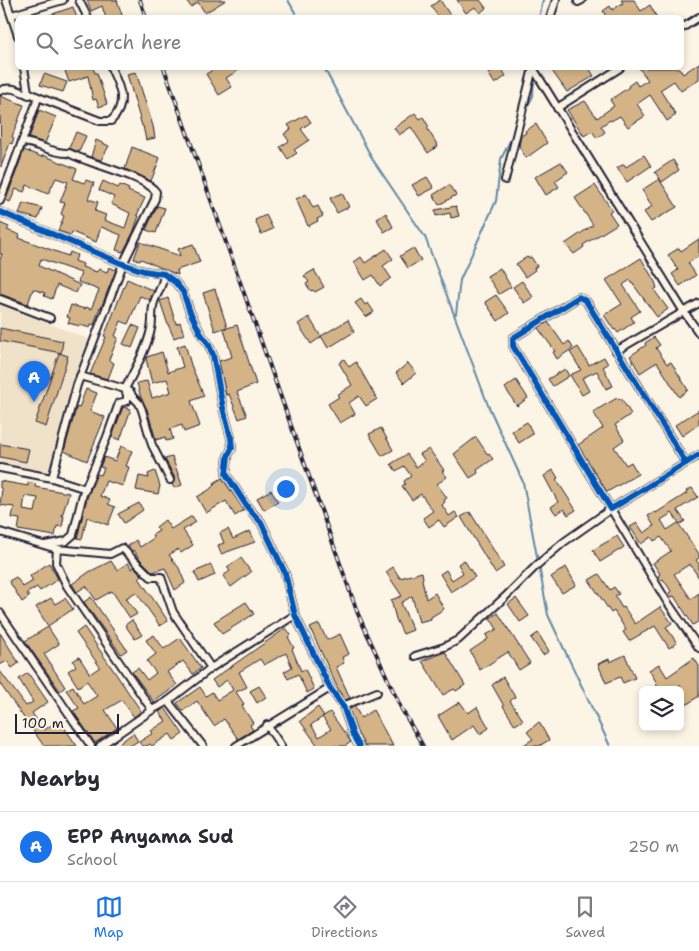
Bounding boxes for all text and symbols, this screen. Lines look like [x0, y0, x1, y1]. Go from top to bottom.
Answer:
search box [15, 15, 684, 70]
icon: search [33, 29, 61, 57]
text: Search here [73, 30, 182, 55]
pin: A [18, 361, 50, 402]
your location [273, 476, 299, 502]
map controls [639, 686, 684, 731]
button: layers [639, 686, 684, 731]
scale bar [15, 711, 119, 734]
text: 100 m [22, 714, 64, 732]
text: Nearby [20, 765, 100, 793]
text: EPP Anyama Sud [67, 824, 234, 849]
text: A [30, 836, 42, 857]
text: 250 m [628, 836, 679, 857]
text: School [67, 849, 117, 870]
tab: Map [94, 893, 124, 941]
tab: Directions [311, 893, 378, 941]
tab: Saved [566, 893, 605, 941]

